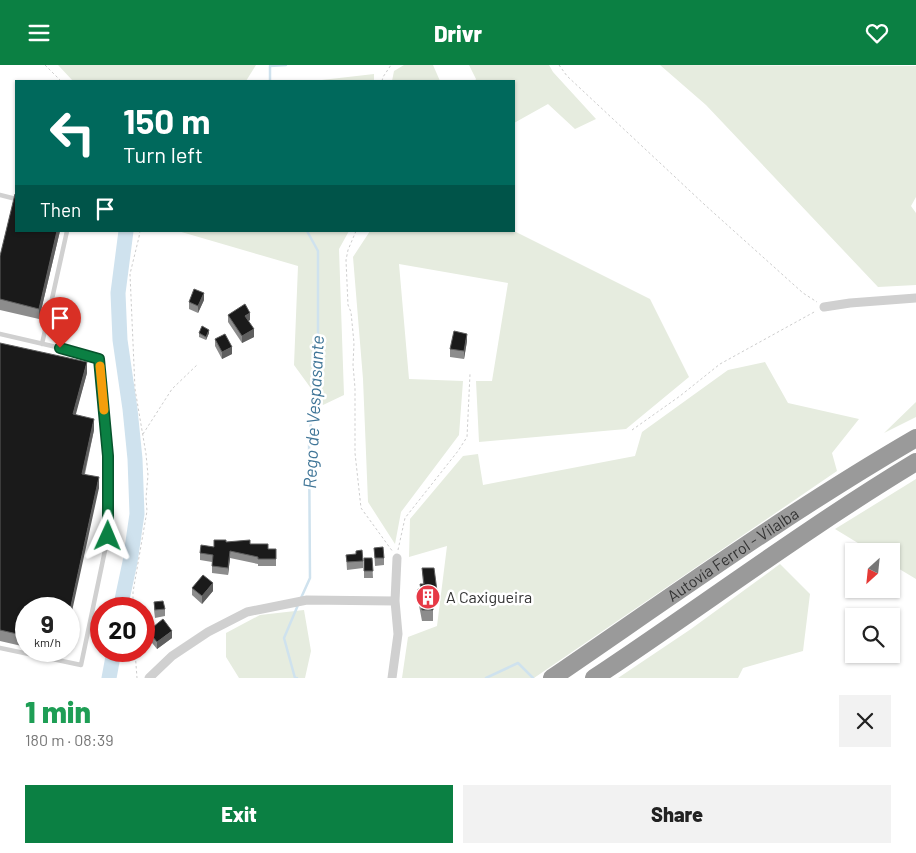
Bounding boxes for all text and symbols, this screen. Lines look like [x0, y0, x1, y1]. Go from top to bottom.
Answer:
icon: menu [25, 19, 53, 47]
icon: heart [863, 19, 891, 47]
text: Drivr [434, 20, 482, 46]
text: 150 m [123, 99, 210, 141]
icon: left [40, 100, 105, 165]
text: Turn left [123, 141, 203, 167]
icon: arrive [91, 195, 119, 223]
text: Then [40, 198, 81, 221]
pin [39, 297, 81, 348]
icon: arrive [46, 304, 74, 332]
water label: Rego de Vespasante [298, 335, 328, 489]
street label: Autovía Ferrol - Vilalba [663, 503, 802, 605]
position arrow [81, 509, 133, 561]
north arrow [845, 543, 900, 597]
map controls [845, 543, 900, 663]
building icon: A Caxigueira [415, 584, 441, 610]
place label: A Caxigueira [446, 587, 532, 606]
speed limit sign: 20 [90, 597, 155, 662]
text: 9 [41, 608, 54, 638]
button: search [845, 608, 900, 663]
text: km/h [34, 635, 61, 649]
text: 1 min [25, 693, 91, 729]
button: close [839, 695, 891, 747]
text: 180 m · 08:39 [25, 730, 114, 749]
button: Exit [25, 785, 453, 843]
button: Share [463, 785, 891, 843]

